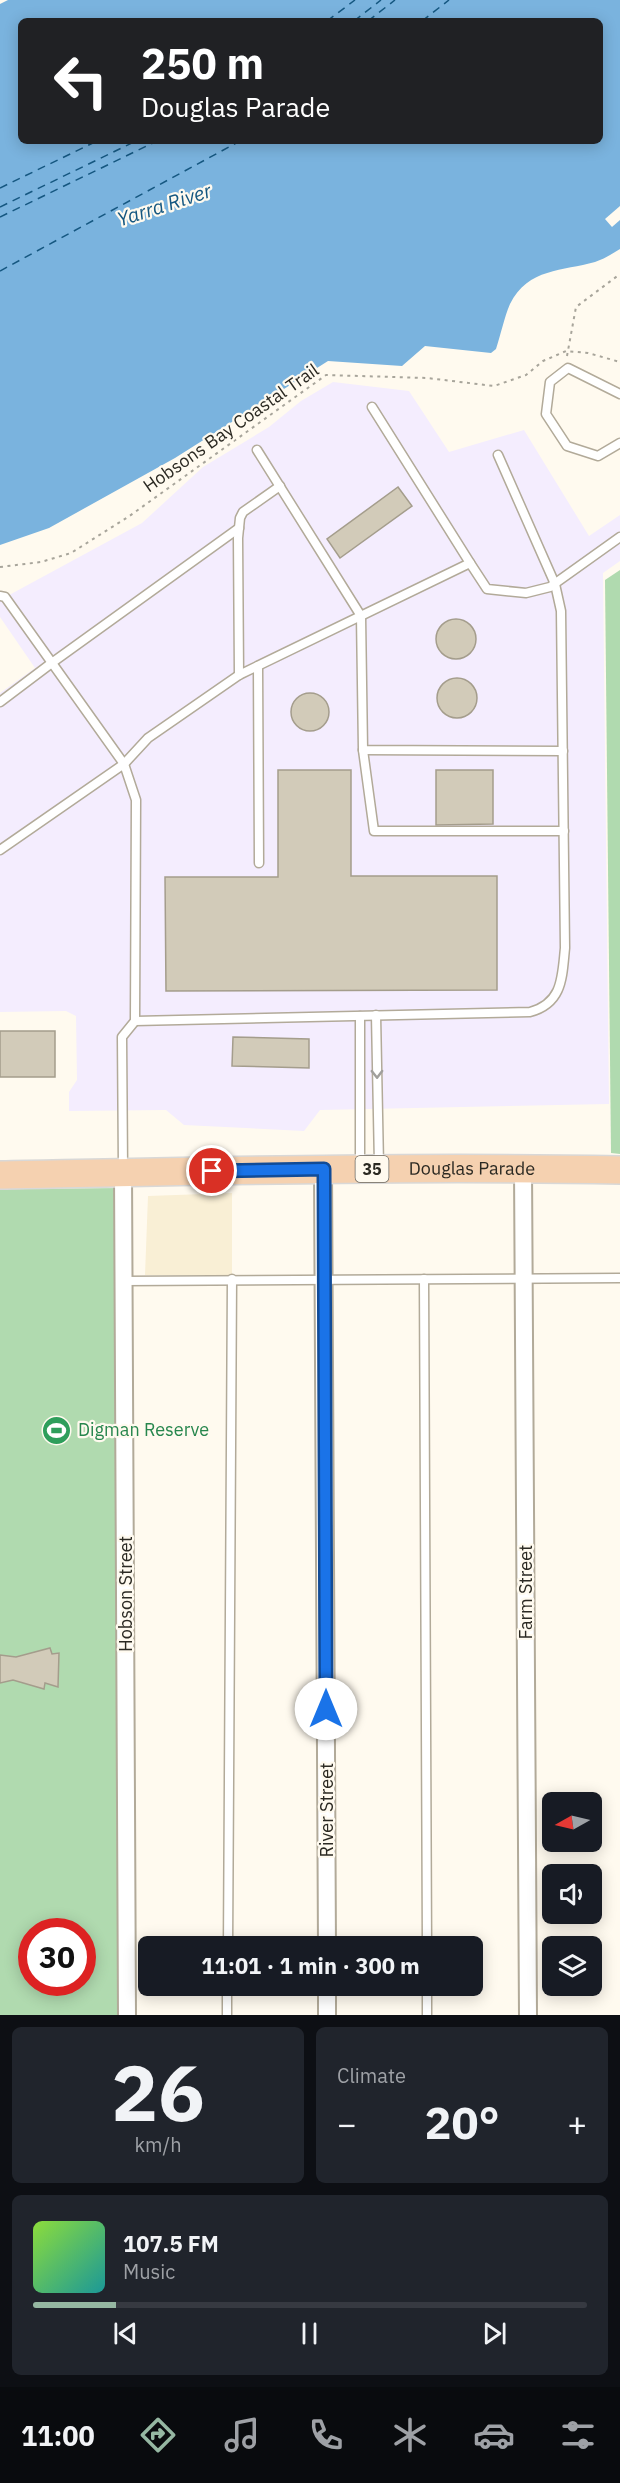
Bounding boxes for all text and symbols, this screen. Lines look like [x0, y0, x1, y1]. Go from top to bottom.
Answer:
text: 250 m [141, 36, 264, 91]
icon: left [42, 42, 120, 120]
text: Douglas Parade [141, 89, 330, 124]
water label: Yarra River [113, 176, 215, 232]
street label: Hobsons Bay Coastal Trail [138, 358, 323, 497]
one-way arrow [371, 1069, 384, 1078]
pin [186, 1145, 237, 1196]
icon: arrive [195, 1154, 228, 1187]
road number: 35 [356, 1156, 388, 1182]
street label: Douglas Parade [409, 1157, 535, 1180]
sports icon: Digman Reserve [41, 1414, 73, 1446]
place label: Digman Reserve [78, 1418, 209, 1441]
street label: Hobson Street [114, 1536, 137, 1652]
street label: Farm Street [514, 1545, 537, 1639]
position arrow [294, 1677, 358, 1741]
street label: River Street [315, 1763, 338, 1857]
north arrow [542, 1792, 602, 1852]
map controls [542, 1792, 602, 1996]
button: sound [542, 1864, 602, 1924]
speed limit sign: 30 [18, 1918, 96, 1996]
button: layers [542, 1936, 602, 1996]
text: 11:01 · 1 min · 300 m [201, 1951, 420, 1980]
text: 26 [111, 2041, 205, 2142]
text: Climate [337, 2062, 406, 2089]
text: 20° [424, 2093, 500, 2151]
text: − [337, 2102, 357, 2145]
text: + [567, 2102, 587, 2145]
text: km/h [134, 2131, 182, 2158]
text: 107.5 FM [123, 2229, 219, 2258]
text: Music [123, 2258, 175, 2285]
icon: previous [109, 2317, 142, 2350]
icon: pause [293, 2317, 326, 2350]
icon: next [478, 2317, 511, 2350]
icon: directions [137, 2414, 179, 2456]
icon: music [221, 2414, 263, 2456]
icon: phone [305, 2414, 347, 2456]
icon: climate [389, 2414, 431, 2456]
icon: car [473, 2414, 515, 2456]
icon: filters [557, 2414, 599, 2456]
text: 11:00 [21, 2418, 95, 2453]

